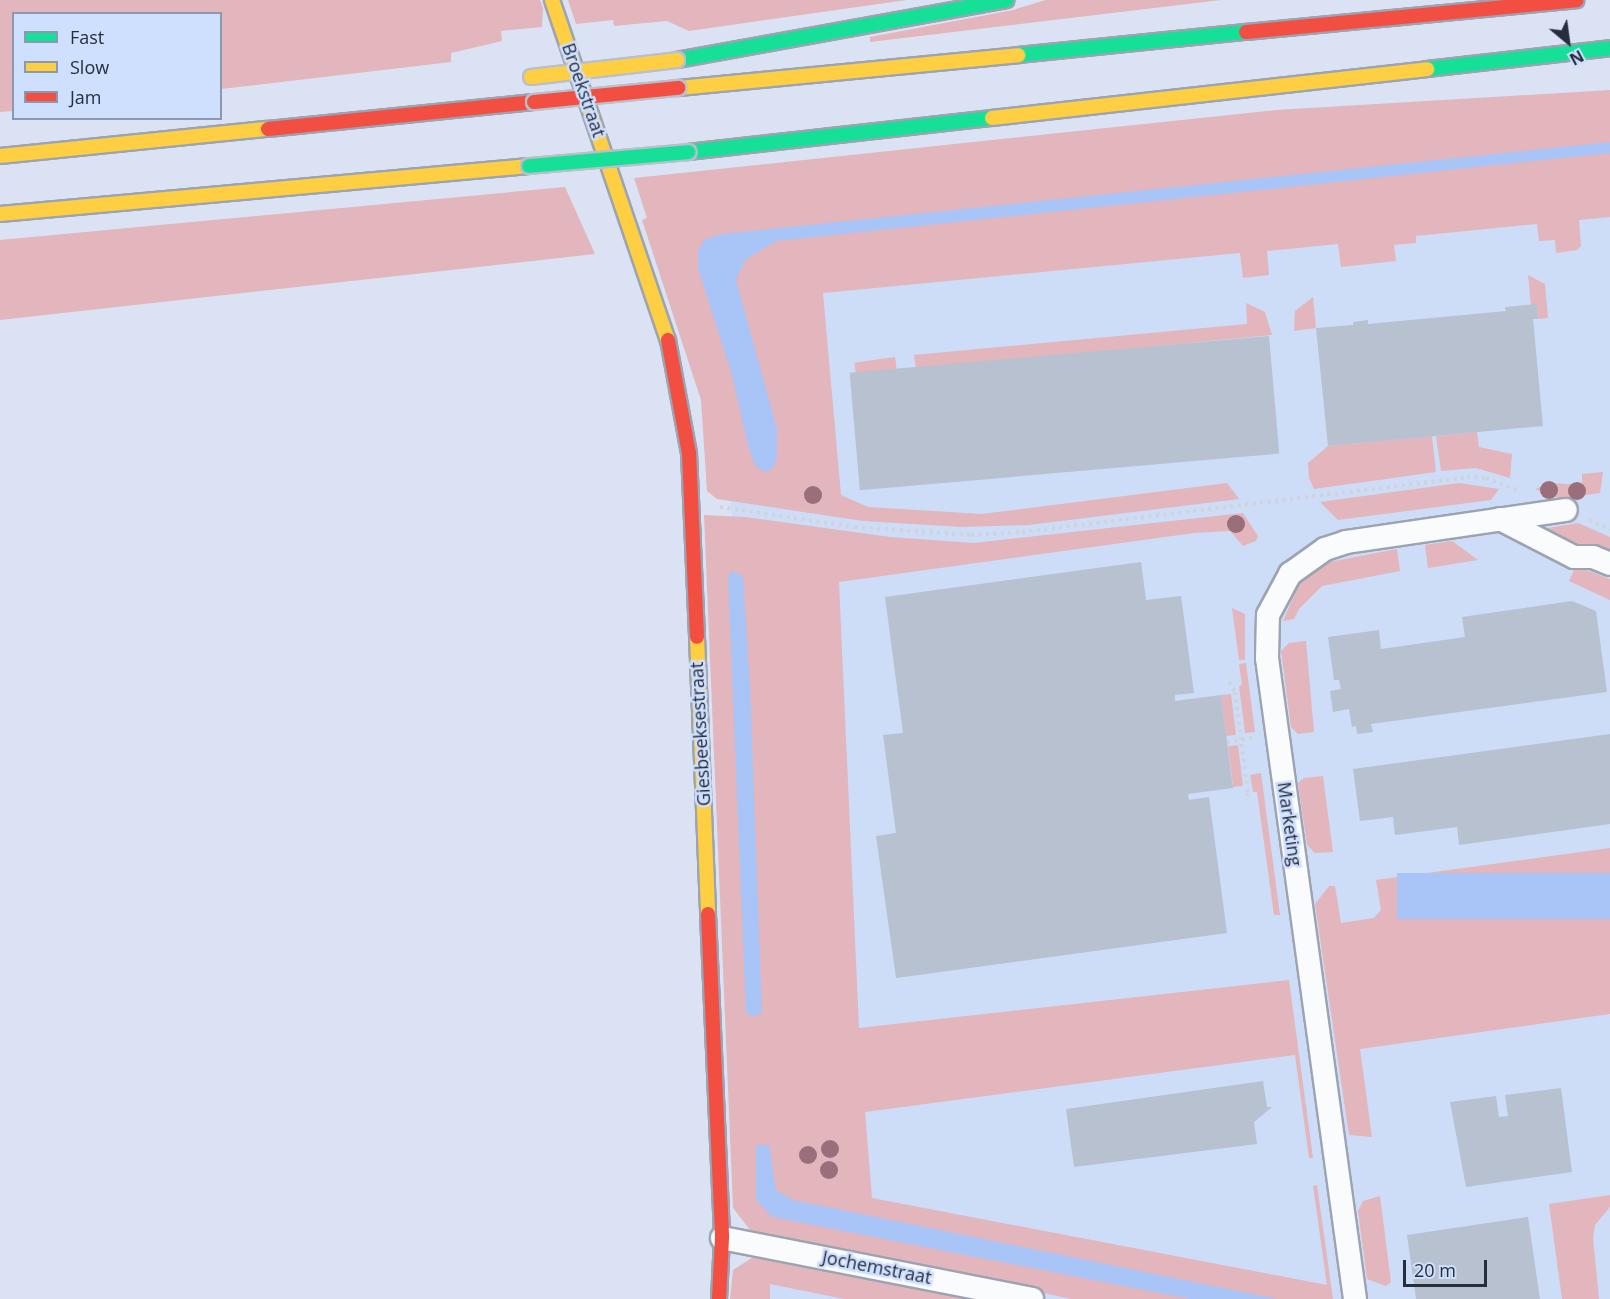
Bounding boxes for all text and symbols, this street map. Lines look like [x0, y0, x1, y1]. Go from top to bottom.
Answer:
legend [12, 12, 222, 120]
north arrow [1538, 12, 1598, 72]
text: Fast [70, 25, 104, 49]
street label: Broekstraat [558, 40, 610, 140]
text: N [1566, 45, 1588, 71]
text: Slow [70, 55, 109, 79]
text: Jam [70, 85, 102, 109]
street label: Giesbeeksestraat [685, 661, 715, 807]
street label: Marketing [1273, 780, 1307, 868]
street label: Jochemstraat [821, 1246, 933, 1288]
scale bar [1406, 1248, 1490, 1286]
text: 20 m [1414, 1258, 1456, 1282]

